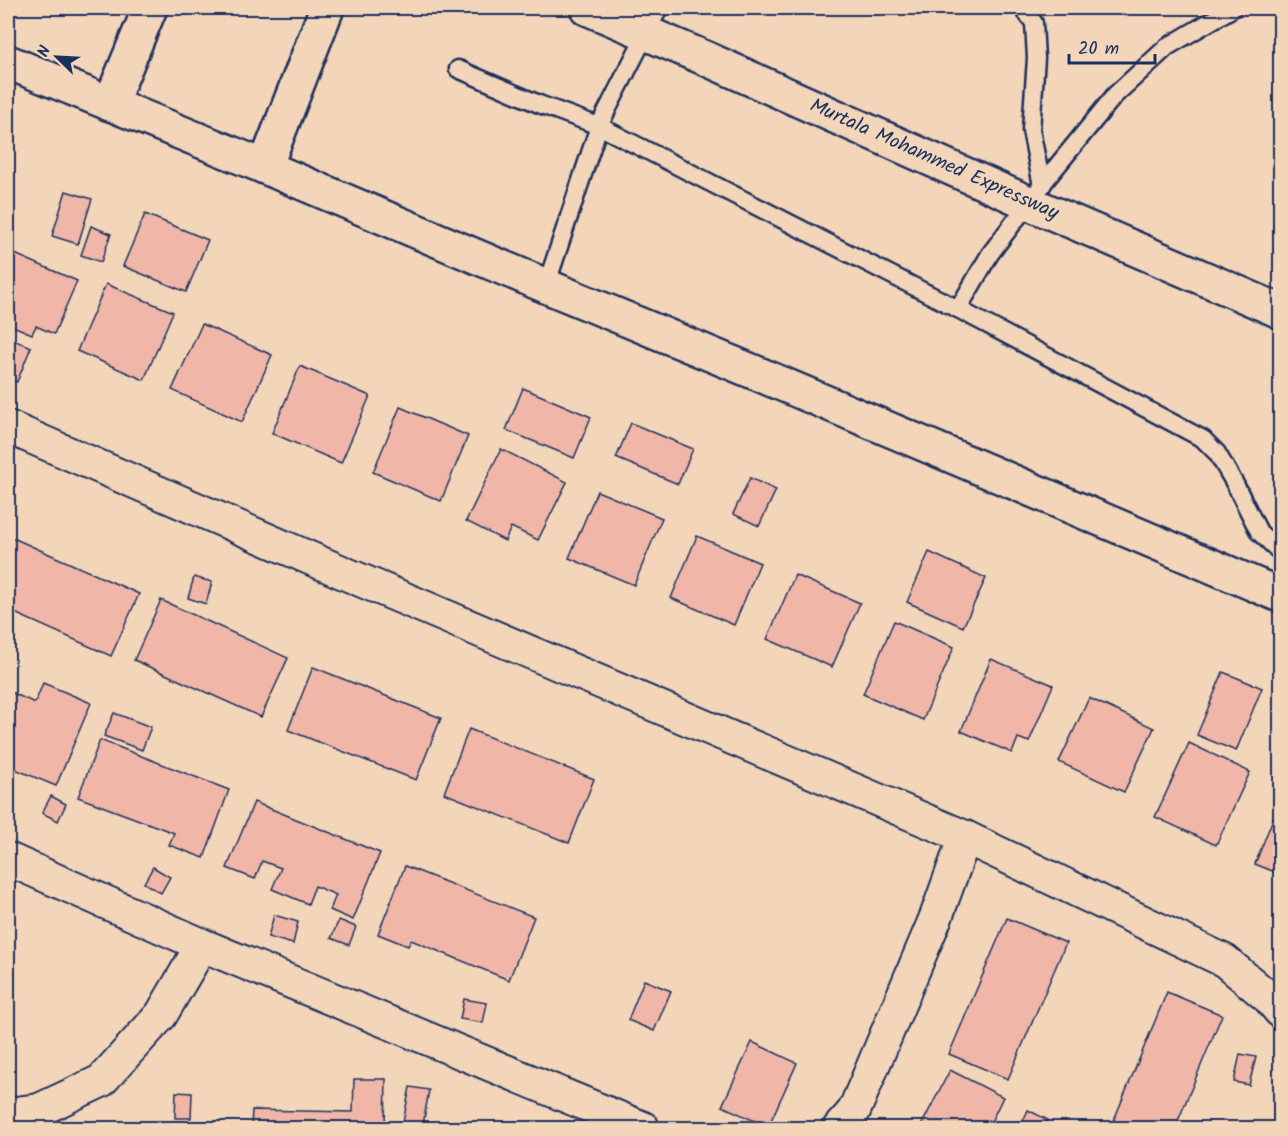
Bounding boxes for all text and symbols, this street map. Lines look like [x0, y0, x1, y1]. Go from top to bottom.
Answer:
north arrow [27, 27, 87, 87]
scale bar [1069, 27, 1154, 65]
text: 20 m [1078, 35, 1119, 64]
text: N [31, 42, 58, 61]
street label: Murtala Mohammed Expressway [804, 90, 1064, 230]

